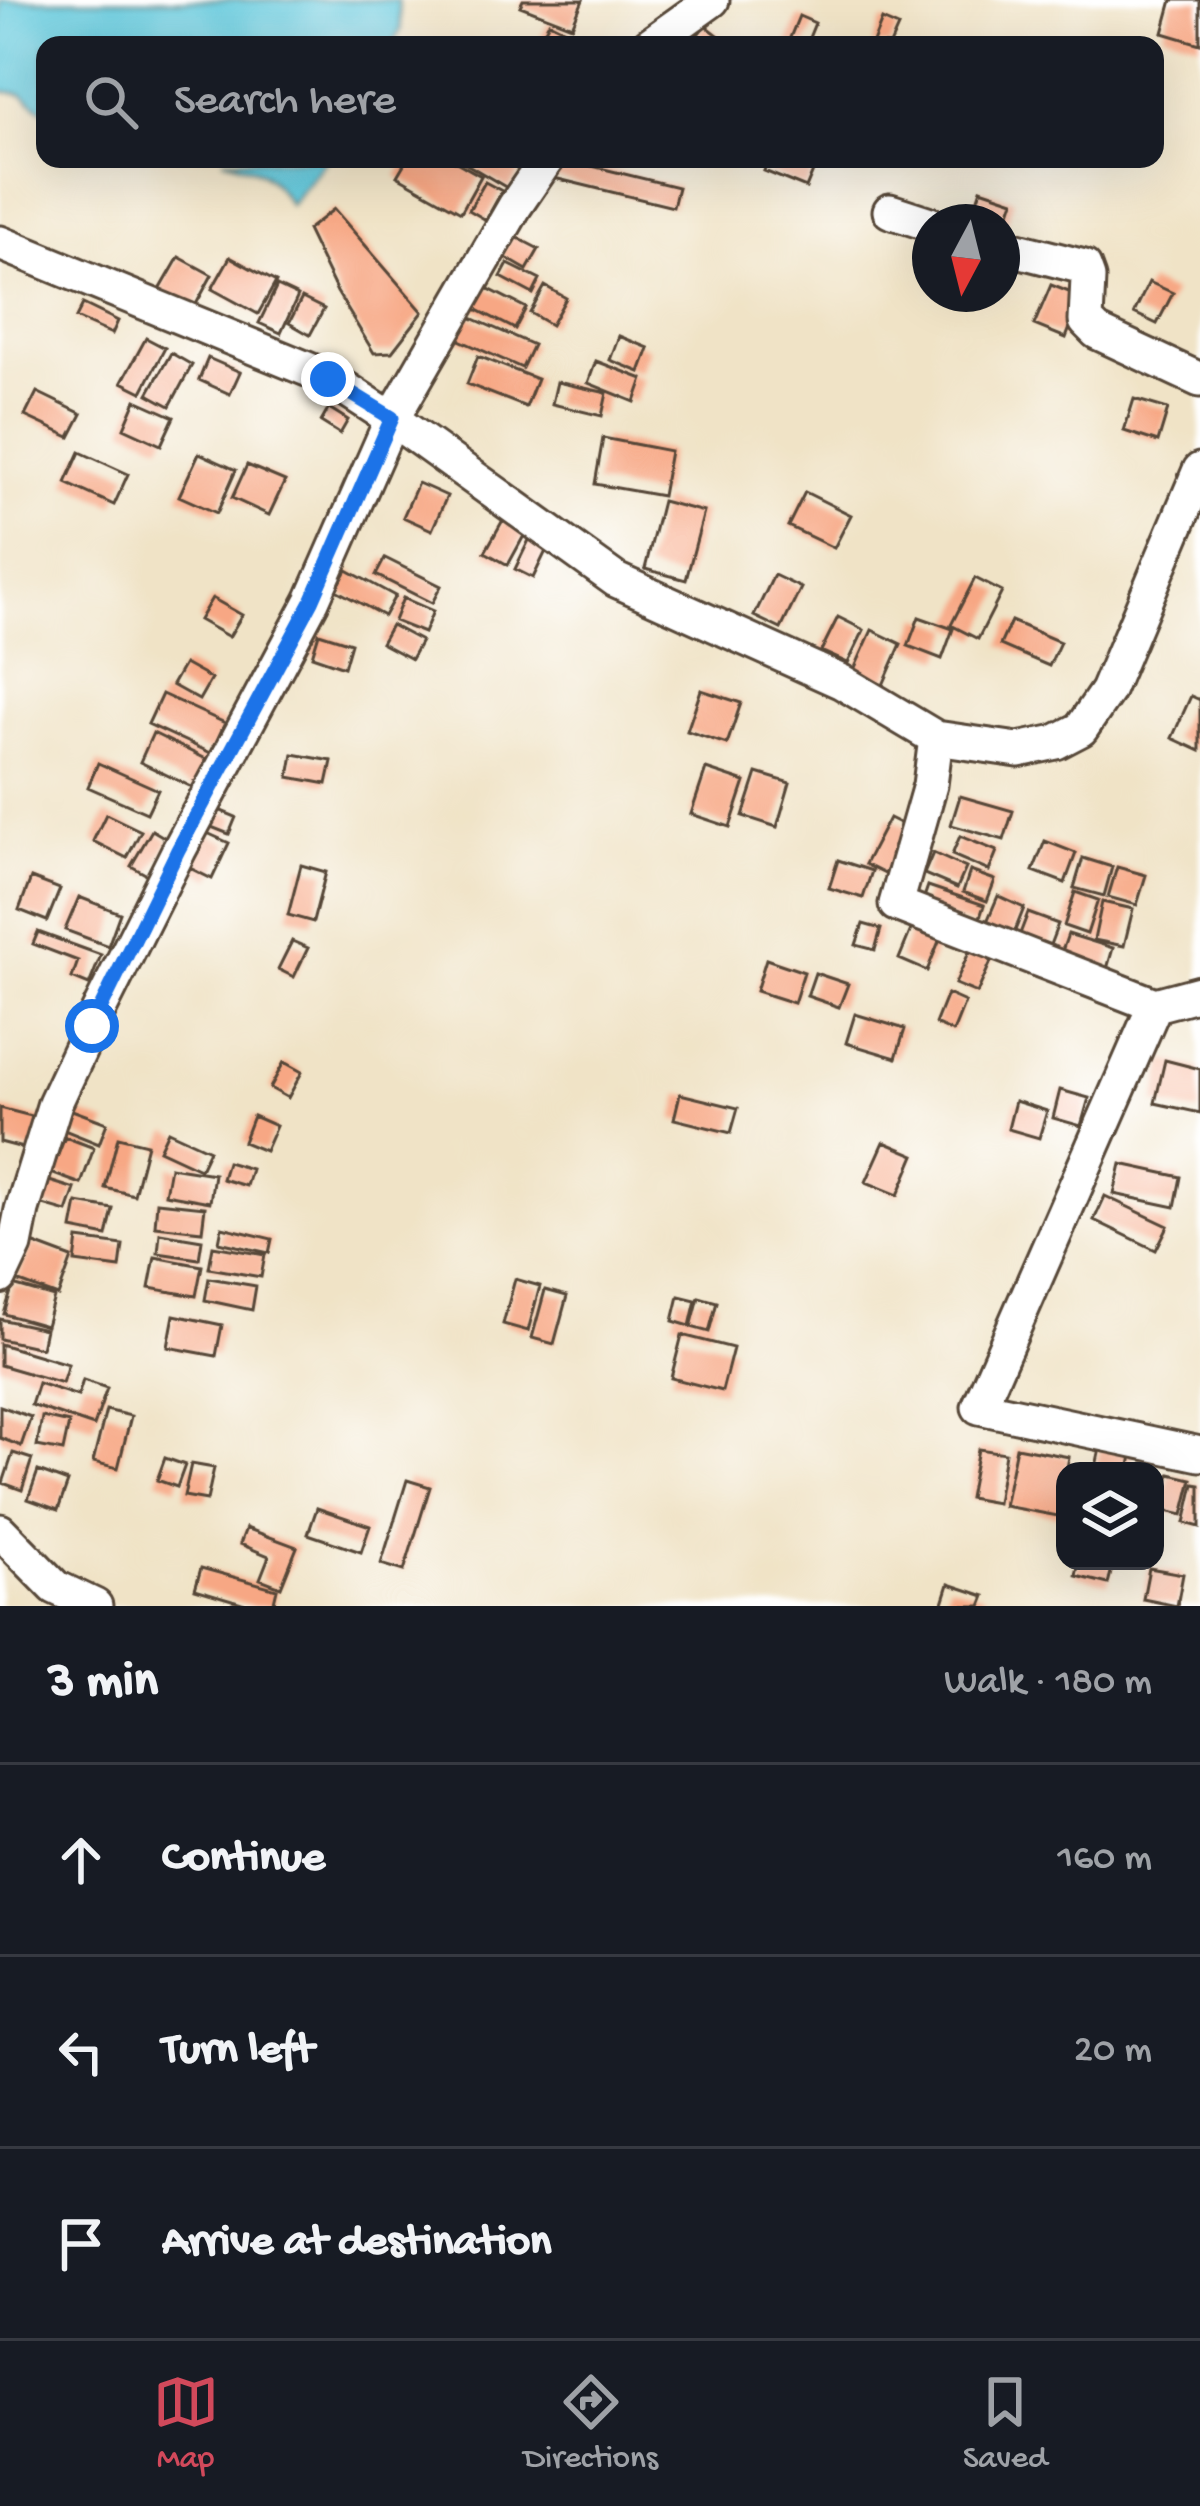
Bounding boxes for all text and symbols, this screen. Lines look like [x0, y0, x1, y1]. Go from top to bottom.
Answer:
search box [36, 36, 1164, 168]
icon: search [78, 69, 144, 135]
text: Search here [174, 76, 396, 129]
north arrow [912, 204, 1020, 312]
route end [301, 352, 355, 406]
route start [65, 999, 119, 1053]
map controls [1056, 1462, 1164, 1570]
button: layers [1056, 1462, 1164, 1570]
text: 3 min [48, 1654, 158, 1714]
text: Walk · 180 m [944, 1661, 1152, 1707]
icon: ahead [48, 1827, 114, 1893]
text: Continue [162, 1833, 325, 1886]
text: 160 m [1057, 1837, 1152, 1883]
icon: left [48, 2019, 114, 2085]
text: Turn left [162, 2025, 314, 2078]
text: 20 m [1074, 2029, 1152, 2075]
icon: arrive [48, 2211, 114, 2277]
text: Arrive at destination [162, 2217, 551, 2270]
tab: Map [153, 2369, 219, 2479]
tab: Directions [524, 2369, 658, 2479]
tab: Saved [963, 2369, 1047, 2479]

